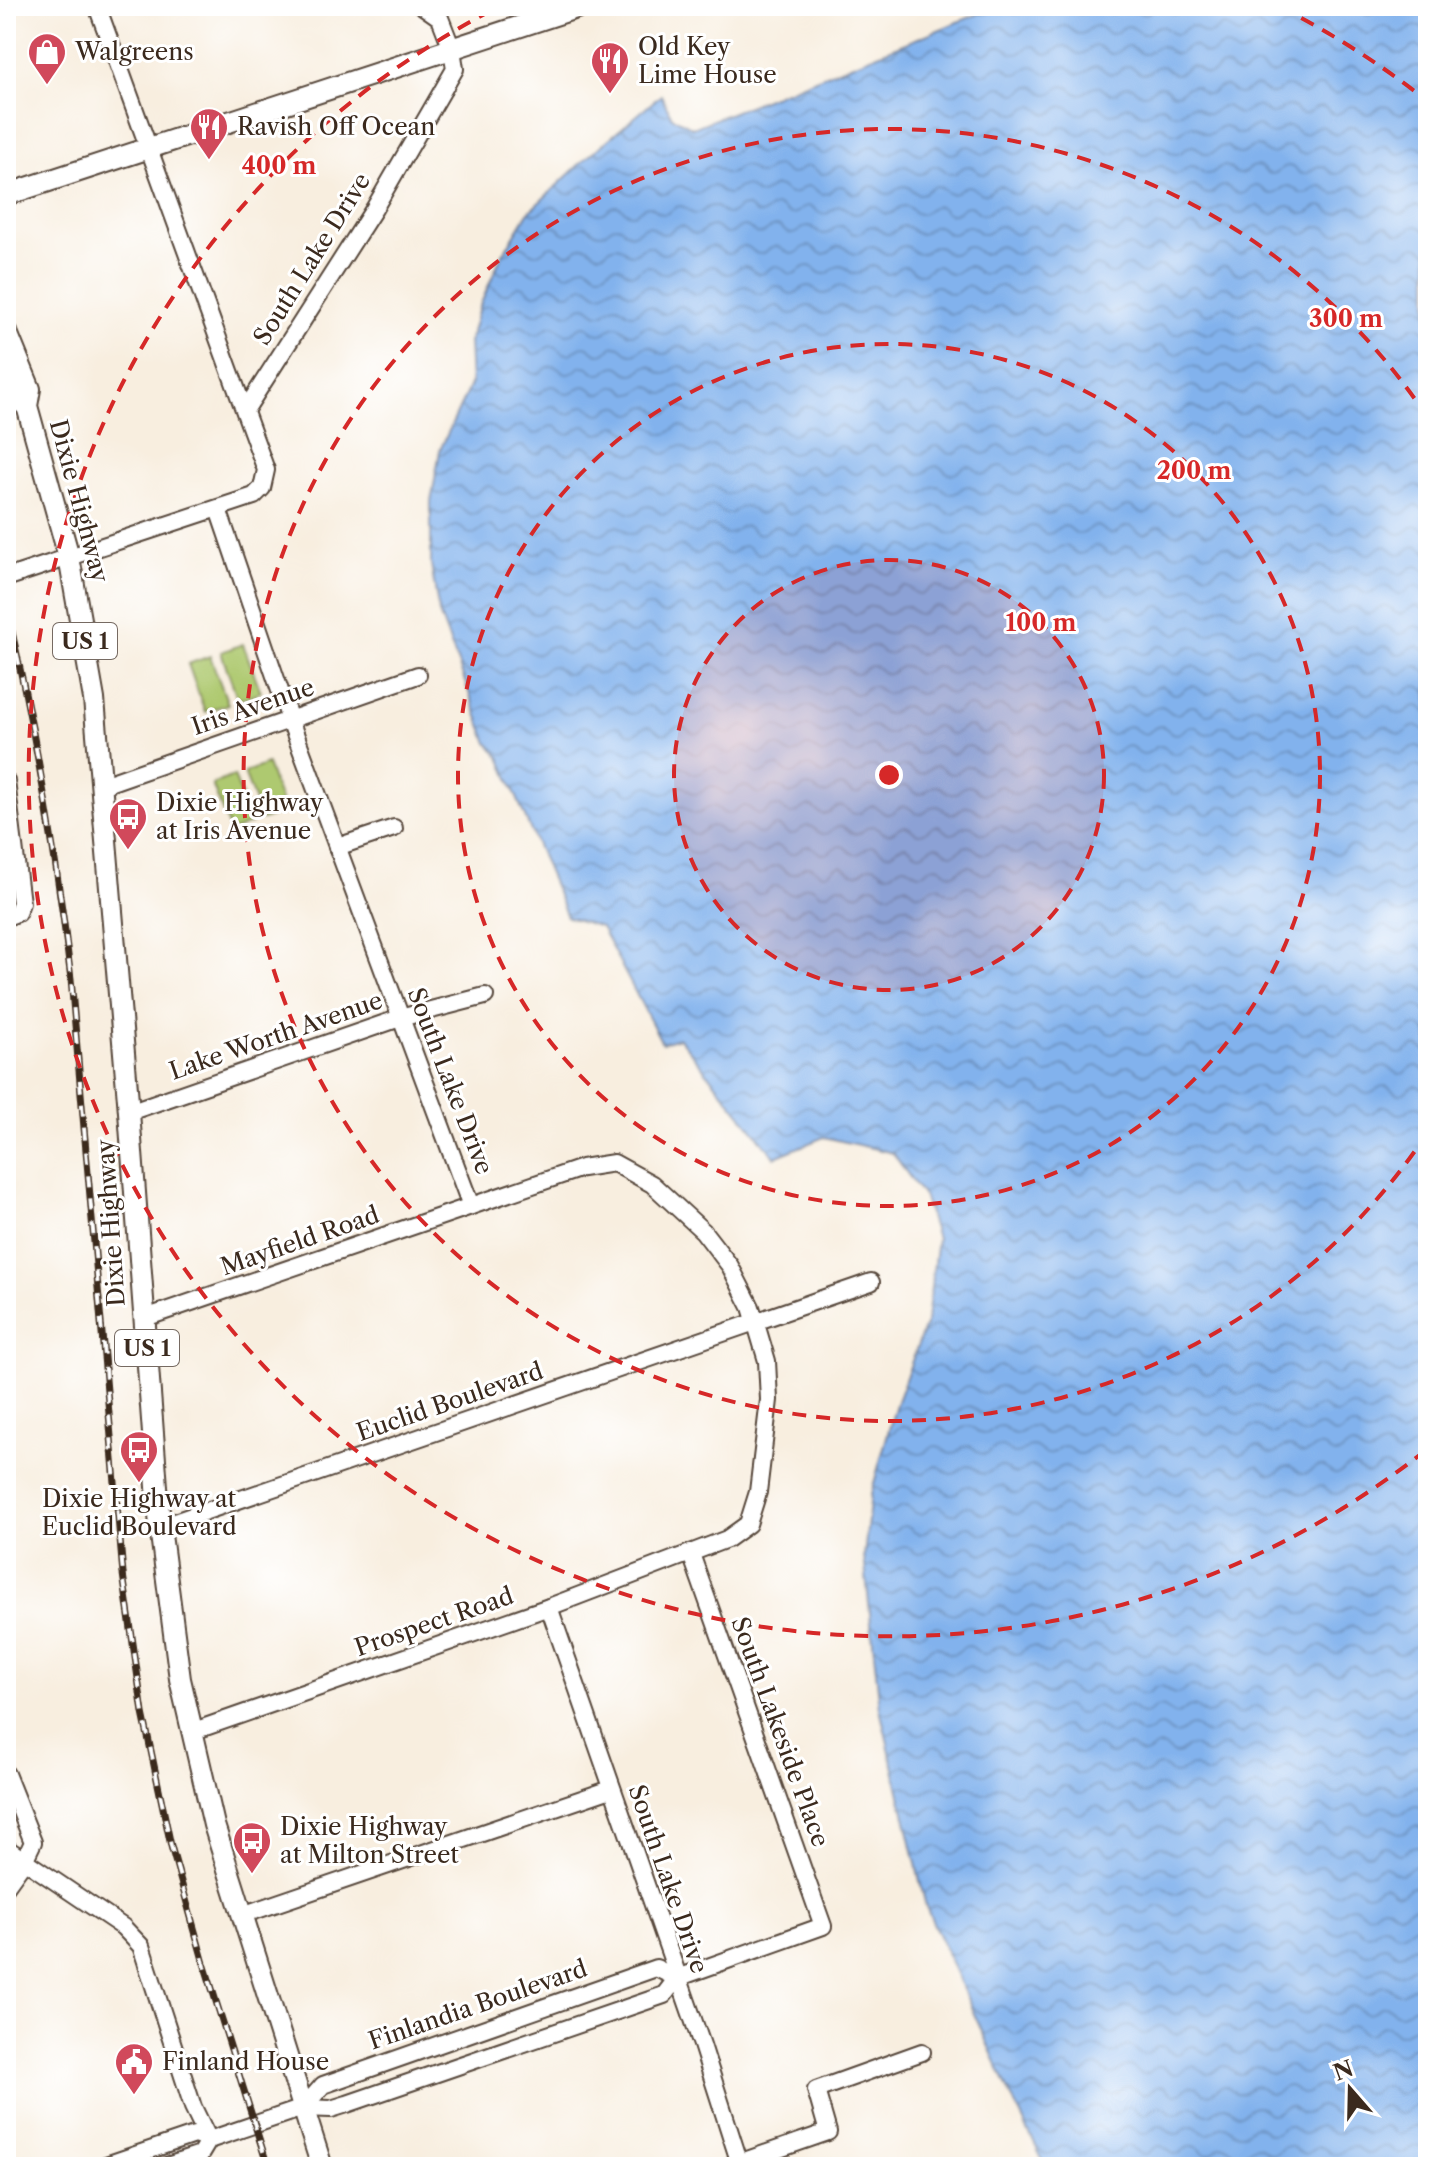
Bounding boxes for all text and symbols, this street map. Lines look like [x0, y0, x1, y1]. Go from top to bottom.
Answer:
shop icon: Walgreens [26, 31, 68, 86]
place label: Old Key Lime House [638, 32, 777, 89]
place label: Walgreens [74, 37, 194, 66]
restaurant icon: Old Key Lime House [589, 40, 631, 95]
restaurant icon: Ravish Off Ocean [188, 106, 230, 161]
place label: Ravish Off Ocean [237, 112, 435, 141]
text: 400 m [242, 151, 316, 180]
street label: South Lake Drive [247, 167, 376, 350]
text: 300 m [1309, 304, 1383, 333]
street label: Dixie Highway [44, 416, 115, 586]
text: 200 m [1157, 456, 1231, 485]
text: 100 m [1005, 608, 1077, 637]
road number: US 1 [53, 623, 117, 659]
street label: Iris Avenue [188, 672, 318, 741]
centre of rings [875, 761, 903, 789]
place label: Dixie Highway at Iris Avenue [156, 788, 324, 845]
bus stop icon: Dixie Highway at Iris Avenue [107, 796, 149, 851]
street label: South Lake Drive [402, 984, 499, 1178]
street label: Lake Worth Avenue [165, 985, 386, 1086]
street label: Dixie Highway [90, 1138, 131, 1308]
street label: Mayfield Road [217, 1200, 383, 1281]
road number: US 1 [115, 1330, 179, 1366]
street label: Euclid Boulevard [353, 1356, 547, 1447]
bus stop icon: Dixie Highway at Euclid Boulevard [118, 1429, 160, 1484]
place label: Dixie Highway at Euclid Boulevard [41, 1484, 237, 1541]
street label: Prospect Road [351, 1581, 517, 1662]
street label: South Lakeside Place [725, 1613, 836, 1851]
street label: South Lake Drive [623, 1781, 714, 1977]
place label: Dixie Highway at Milton Street [280, 1812, 459, 1869]
bus stop icon: Dixie Highway at Milton Street [231, 1820, 273, 1875]
street label: Finlandia Boulevard [365, 1953, 591, 2056]
public building icon: Finland House [113, 2041, 155, 2096]
place label: Finland House [162, 2047, 329, 2076]
north arrow [1310, 2049, 1390, 2129]
text: N [1330, 2055, 1357, 2087]

